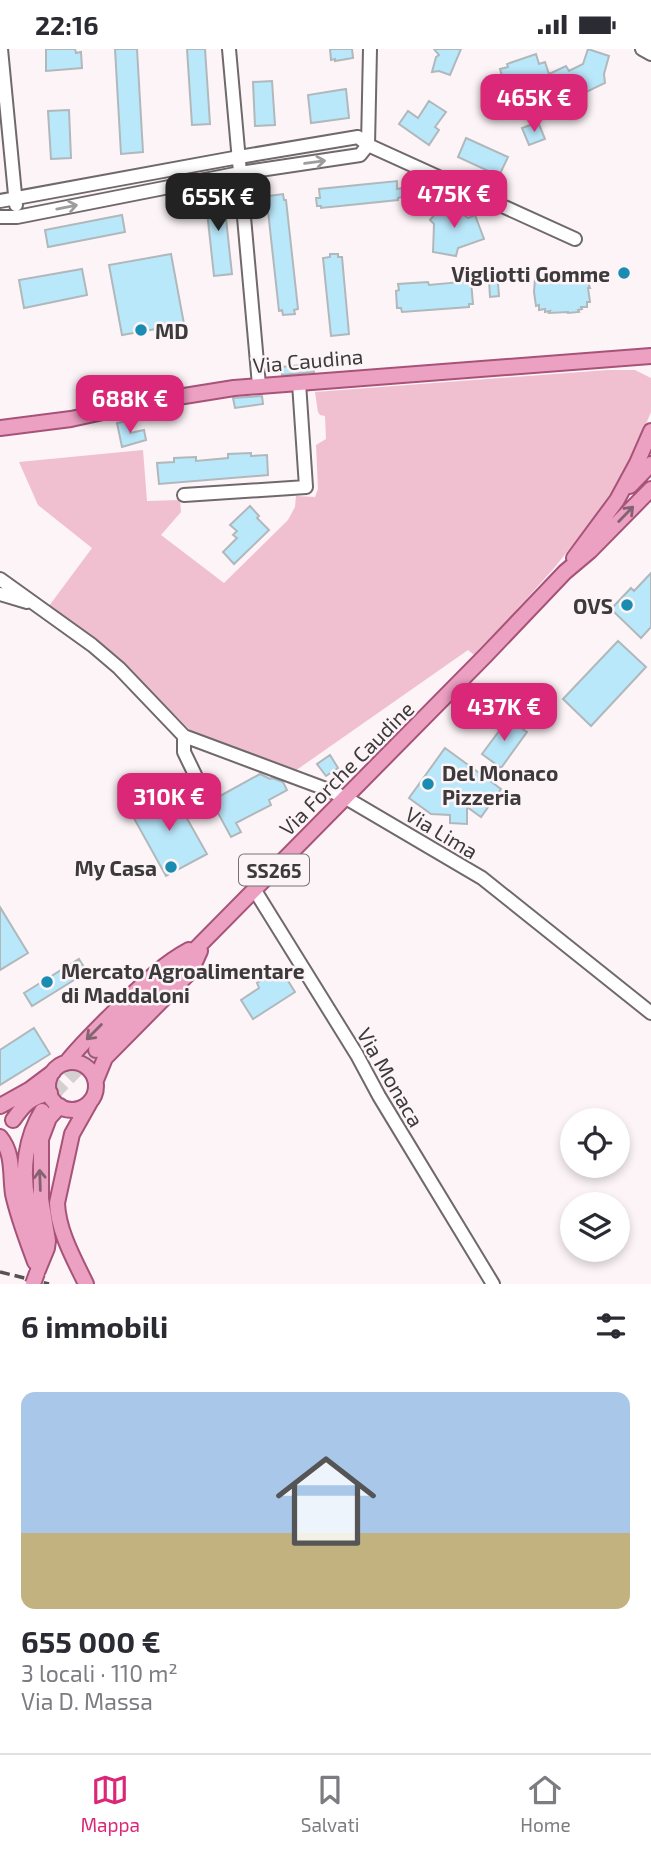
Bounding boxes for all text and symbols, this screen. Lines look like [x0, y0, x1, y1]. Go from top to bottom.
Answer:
text: 22:16 [35, 9, 98, 40]
pin: 465K € [477, 74, 591, 134]
text: 465K € [496, 83, 572, 111]
one-way arrow [303, 155, 326, 168]
pin: 475K € [397, 171, 511, 230]
pin: 655K € [161, 173, 275, 233]
text: 475K € [417, 179, 491, 207]
text: 655K € [181, 182, 255, 210]
one-way arrow [55, 199, 78, 213]
place label: Vigliotti Gomme [451, 261, 610, 286]
marker: Vigliotti Gomme [616, 265, 632, 281]
place label: MD [155, 318, 189, 343]
marker: MD [133, 322, 149, 338]
street label: Via Caudina [252, 343, 364, 377]
pin: 688K € [73, 375, 187, 435]
text: 688K € [92, 384, 168, 412]
one-way arrow [618, 506, 635, 523]
place label: OVS [573, 593, 613, 618]
marker: OVS [619, 597, 635, 613]
pin: 437K € [447, 683, 561, 743]
text: 437K € [467, 692, 541, 720]
street label: Via Forche Caudine [274, 696, 418, 840]
place label: Del Monaco Pizzeria [442, 760, 558, 809]
pin: 310K € [112, 773, 226, 833]
marker: Del Monaco Pizzeria [420, 776, 436, 792]
text: 310K € [133, 782, 205, 810]
street label: Via Lima [401, 801, 483, 863]
place label: My Casa [74, 855, 157, 881]
road number: SS265 [239, 855, 309, 885]
marker: My Casa [163, 859, 179, 875]
place label: Mercato Agroalimentare di Maddaloni [61, 958, 305, 1007]
marker: Mercato Agroalimentare di Maddaloni [39, 974, 55, 990]
one-way arrow [86, 1023, 103, 1040]
street label: Via Monaca [353, 1023, 429, 1131]
map controls [560, 1108, 630, 1262]
button: locate [560, 1108, 630, 1178]
one-way arrow [34, 1169, 47, 1192]
button: layers [560, 1192, 630, 1262]
icon: filters [592, 1307, 630, 1345]
text: 6 immobili [21, 1308, 168, 1344]
icon: home [263, 1438, 389, 1564]
text: 655 000 € [21, 1623, 161, 1659]
text: 3 locali · 110 m² [21, 1659, 178, 1687]
text: Via D. Massa [21, 1687, 153, 1715]
tab: Mappa [80, 1771, 140, 1836]
tab: Salvati [301, 1771, 359, 1836]
tab: Home [520, 1771, 571, 1836]

